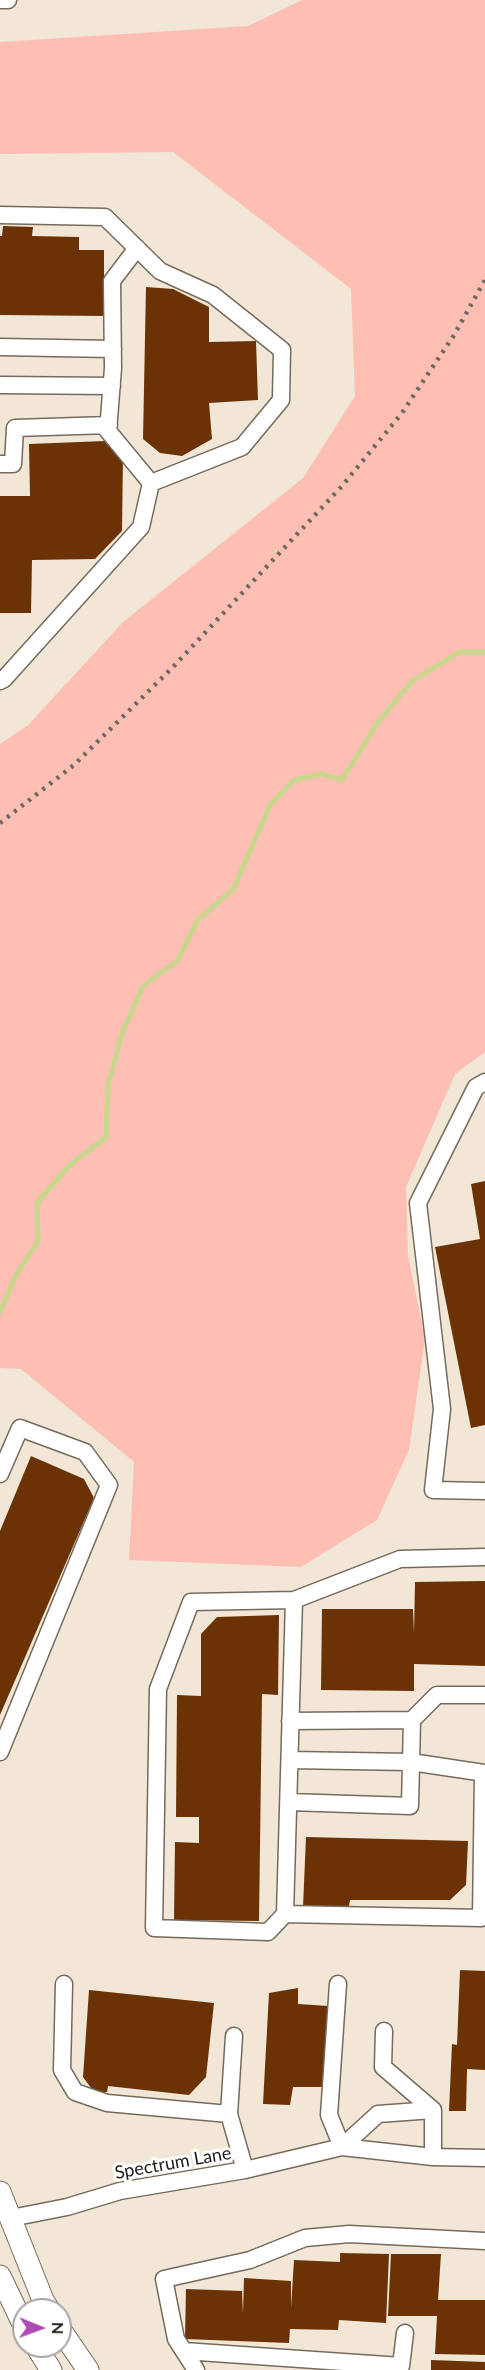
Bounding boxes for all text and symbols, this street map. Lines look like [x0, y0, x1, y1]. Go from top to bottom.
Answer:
street label: Spectrum Lane [113, 2142, 233, 2184]
north arrow [12, 2298, 72, 2358]
text: N [49, 2322, 68, 2335]

